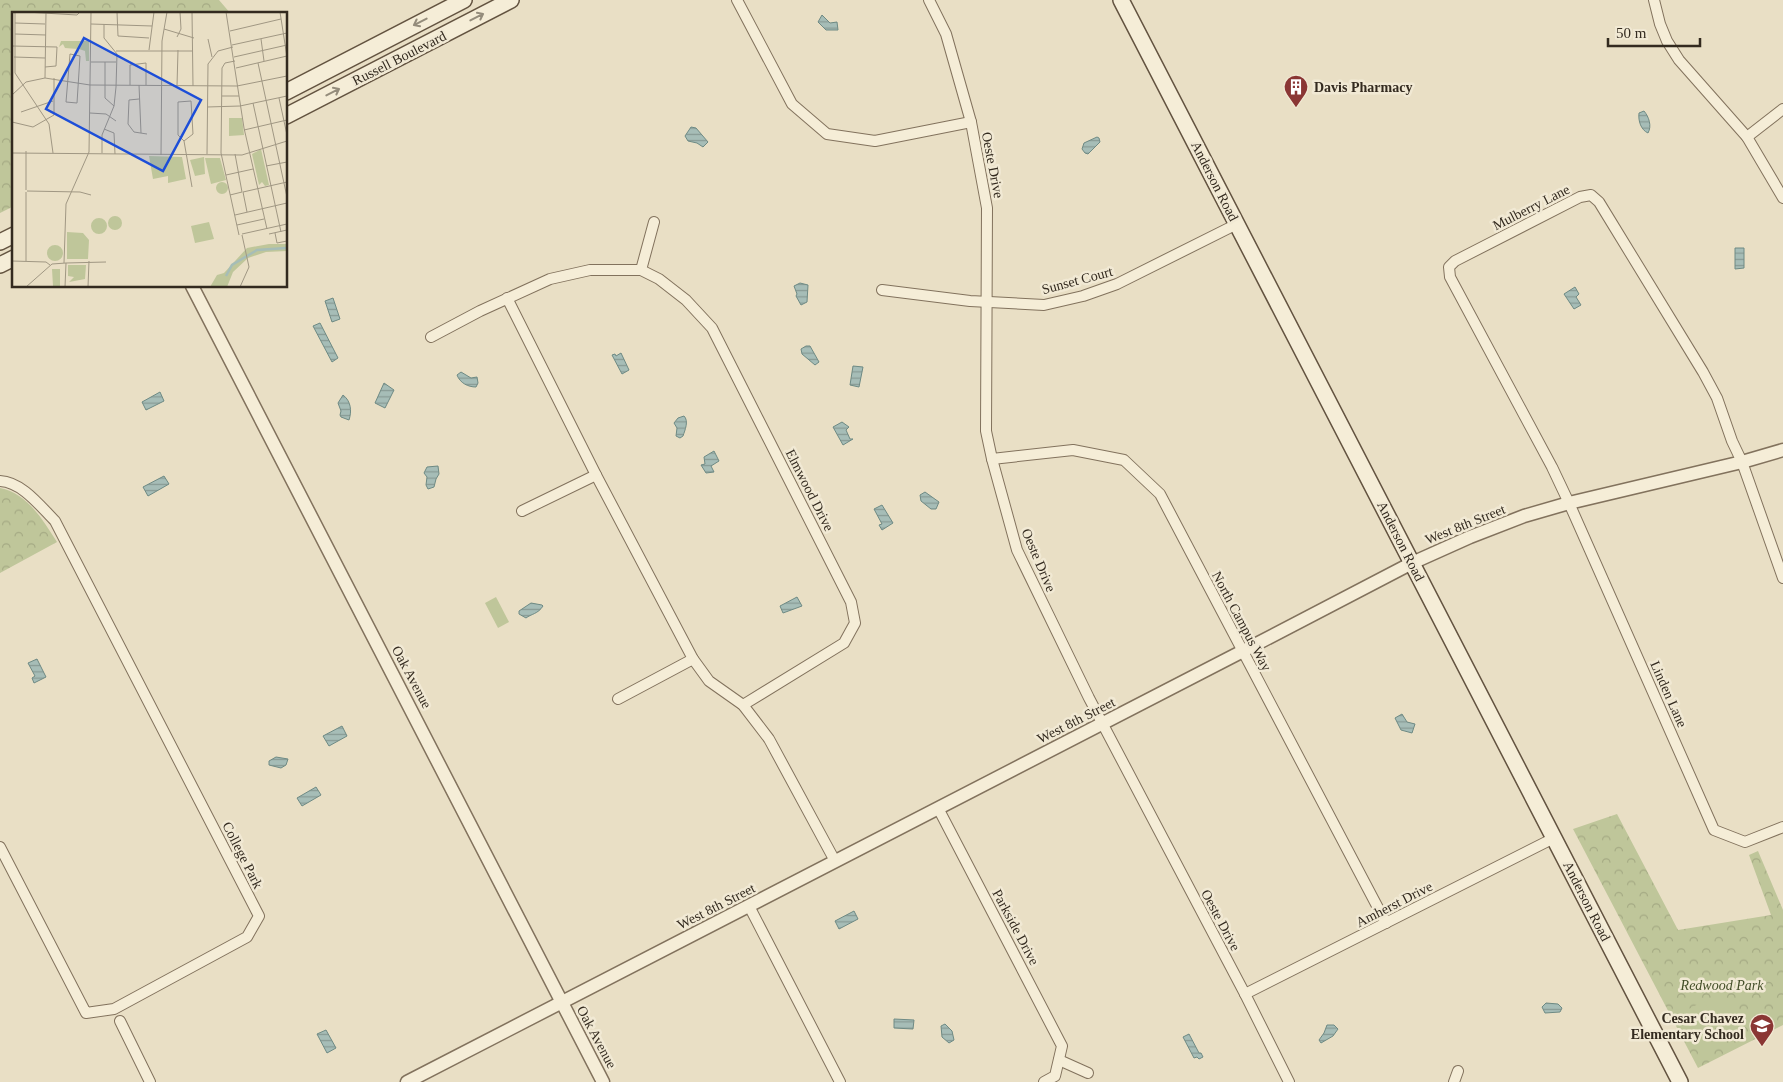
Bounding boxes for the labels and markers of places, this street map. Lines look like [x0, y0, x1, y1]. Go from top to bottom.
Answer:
building icon: Davis Pharmacy [1283, 74, 1309, 108]
place label: Davis Pharmacy [1314, 80, 1412, 95]
place label: Cesar Chavez Elementary School [1631, 1011, 1744, 1042]
school or university icon: Cesar Chavez Elementary School [1749, 1013, 1775, 1047]

